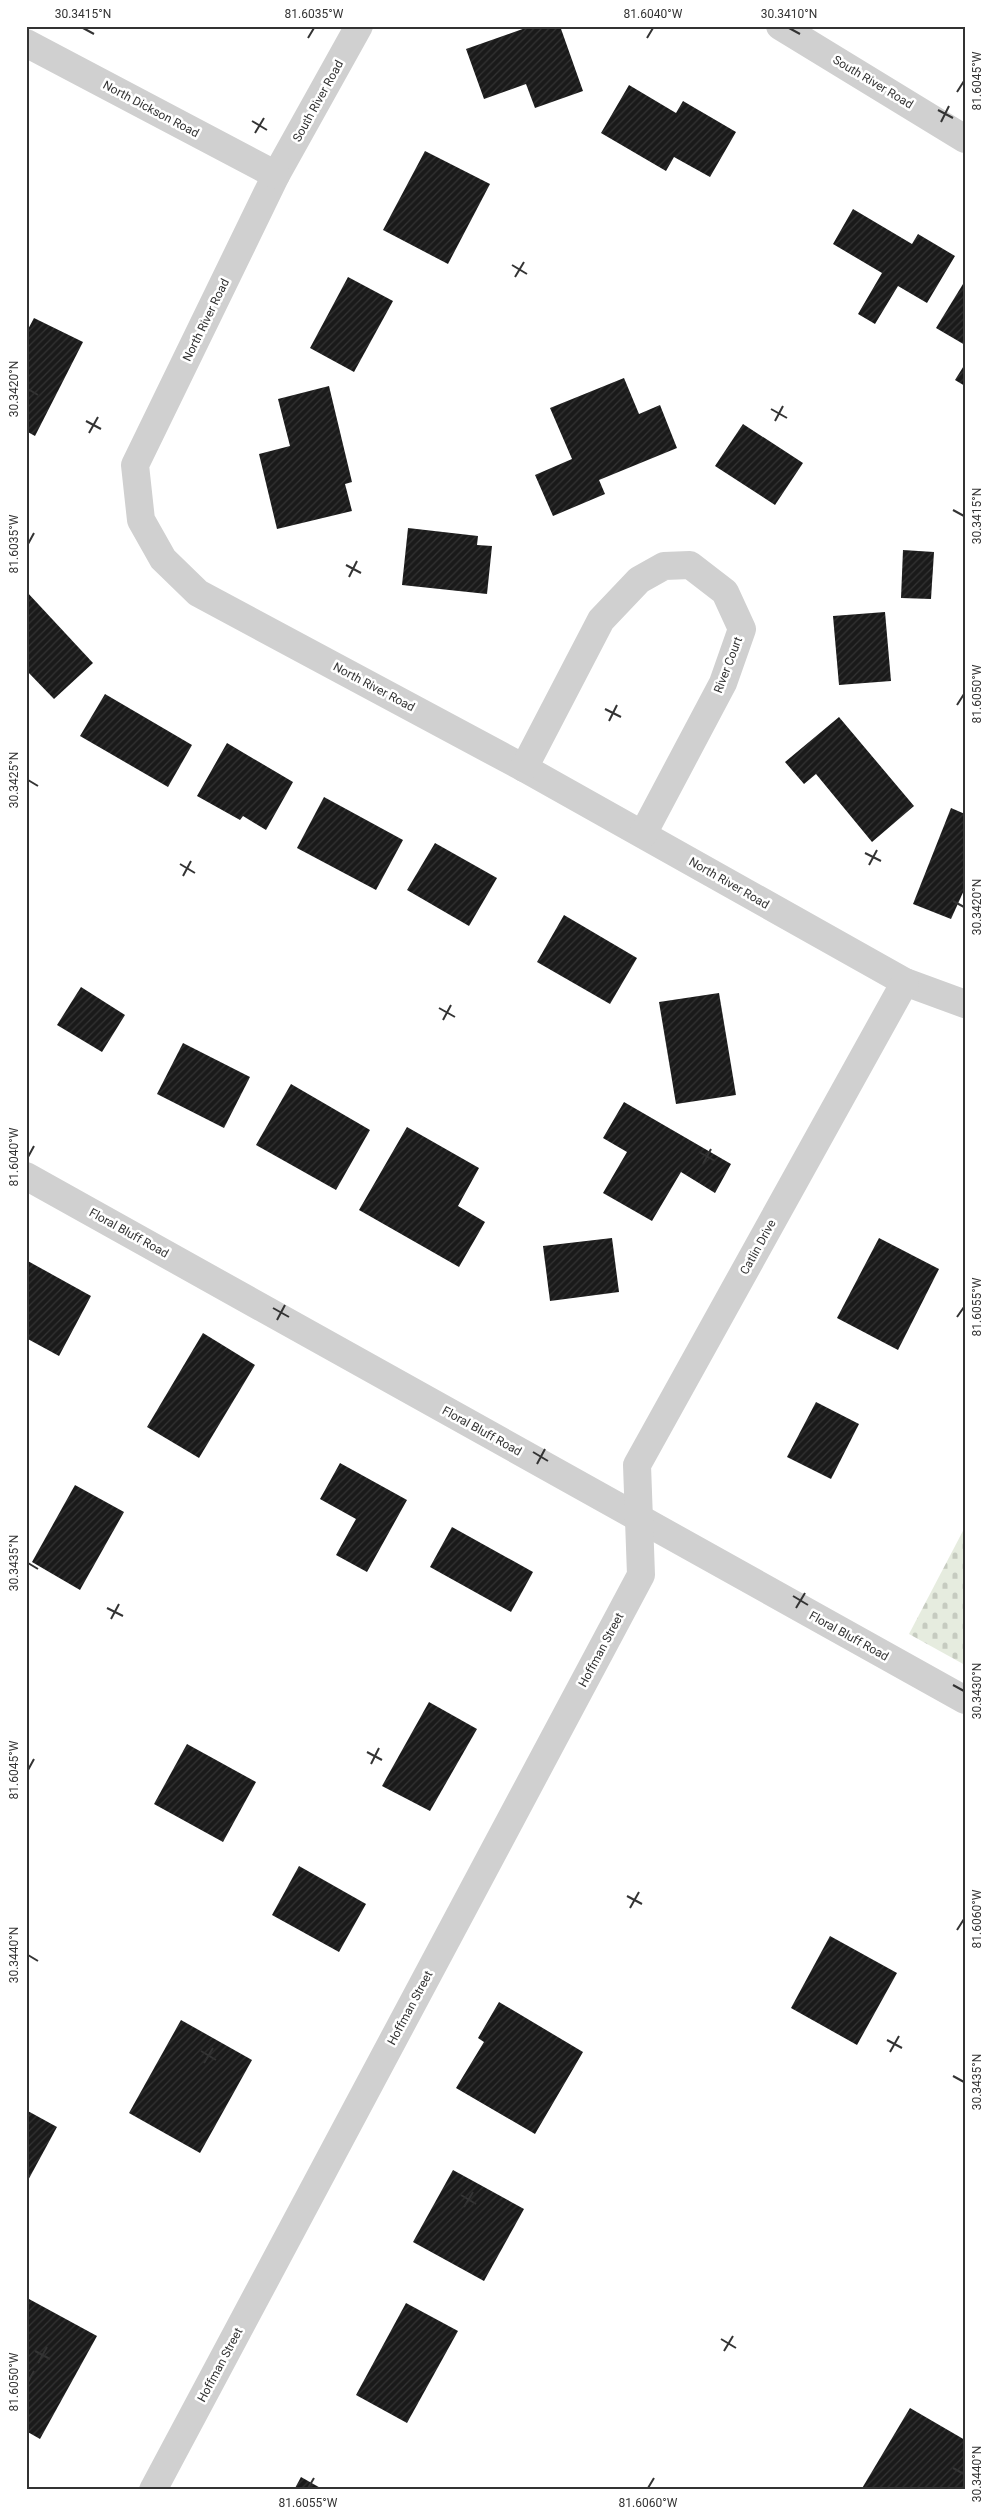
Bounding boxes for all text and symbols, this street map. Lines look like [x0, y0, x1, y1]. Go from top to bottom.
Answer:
text: 30.3415°N [55, 7, 111, 21]
text: 81.6035°W [285, 7, 344, 21]
text: 81.6040°W [624, 7, 683, 21]
text: 30.3410°N [761, 7, 817, 21]
text: 81.6045°W [970, 51, 984, 110]
street label: South River Road [830, 53, 916, 111]
street label: South River Road [290, 58, 346, 144]
street label: North Dickson Road [101, 78, 201, 140]
street label: North River Road [180, 276, 232, 364]
text: 30.3420°N [7, 361, 21, 417]
text: 30.3415°N [970, 488, 984, 544]
text: 81.6035°W [7, 514, 21, 573]
street label: River Court [711, 635, 745, 695]
street label: North River Road [331, 660, 417, 714]
text: 81.6050°W [970, 664, 984, 723]
text: 30.3425°N [7, 752, 21, 808]
street label: North River Road [686, 854, 772, 912]
text: 30.3420°N [970, 879, 984, 935]
text: 81.6040°W [7, 1127, 21, 1186]
street label: Floral Bluff Road [87, 1205, 171, 1261]
street label: Catlin Drive [737, 1217, 779, 1277]
text: 81.6055°W [970, 1277, 984, 1336]
street label: Floral Bluff Road [440, 1403, 524, 1459]
text: 30.3435°N [7, 1535, 21, 1591]
street label: Floral Bluff Road [807, 1608, 891, 1664]
street label: Hoffman Street [576, 1610, 626, 1690]
text: 30.3430°N [970, 1663, 984, 1719]
text: 81.6045°W [7, 1740, 21, 1799]
text: 81.6060°W [970, 1889, 984, 1948]
text: 30.3440°N [7, 1927, 21, 1983]
street label: Hoffman Street [385, 1968, 435, 2048]
text: 30.3435°N [970, 2054, 984, 2110]
street label: Hoffman Street [195, 2325, 245, 2405]
text: 81.6050°W [7, 2352, 21, 2411]
text: 30.3440°N [970, 2446, 984, 2502]
text: 81.6055°W [279, 2496, 338, 2510]
text: 81.6060°W [619, 2496, 678, 2510]

